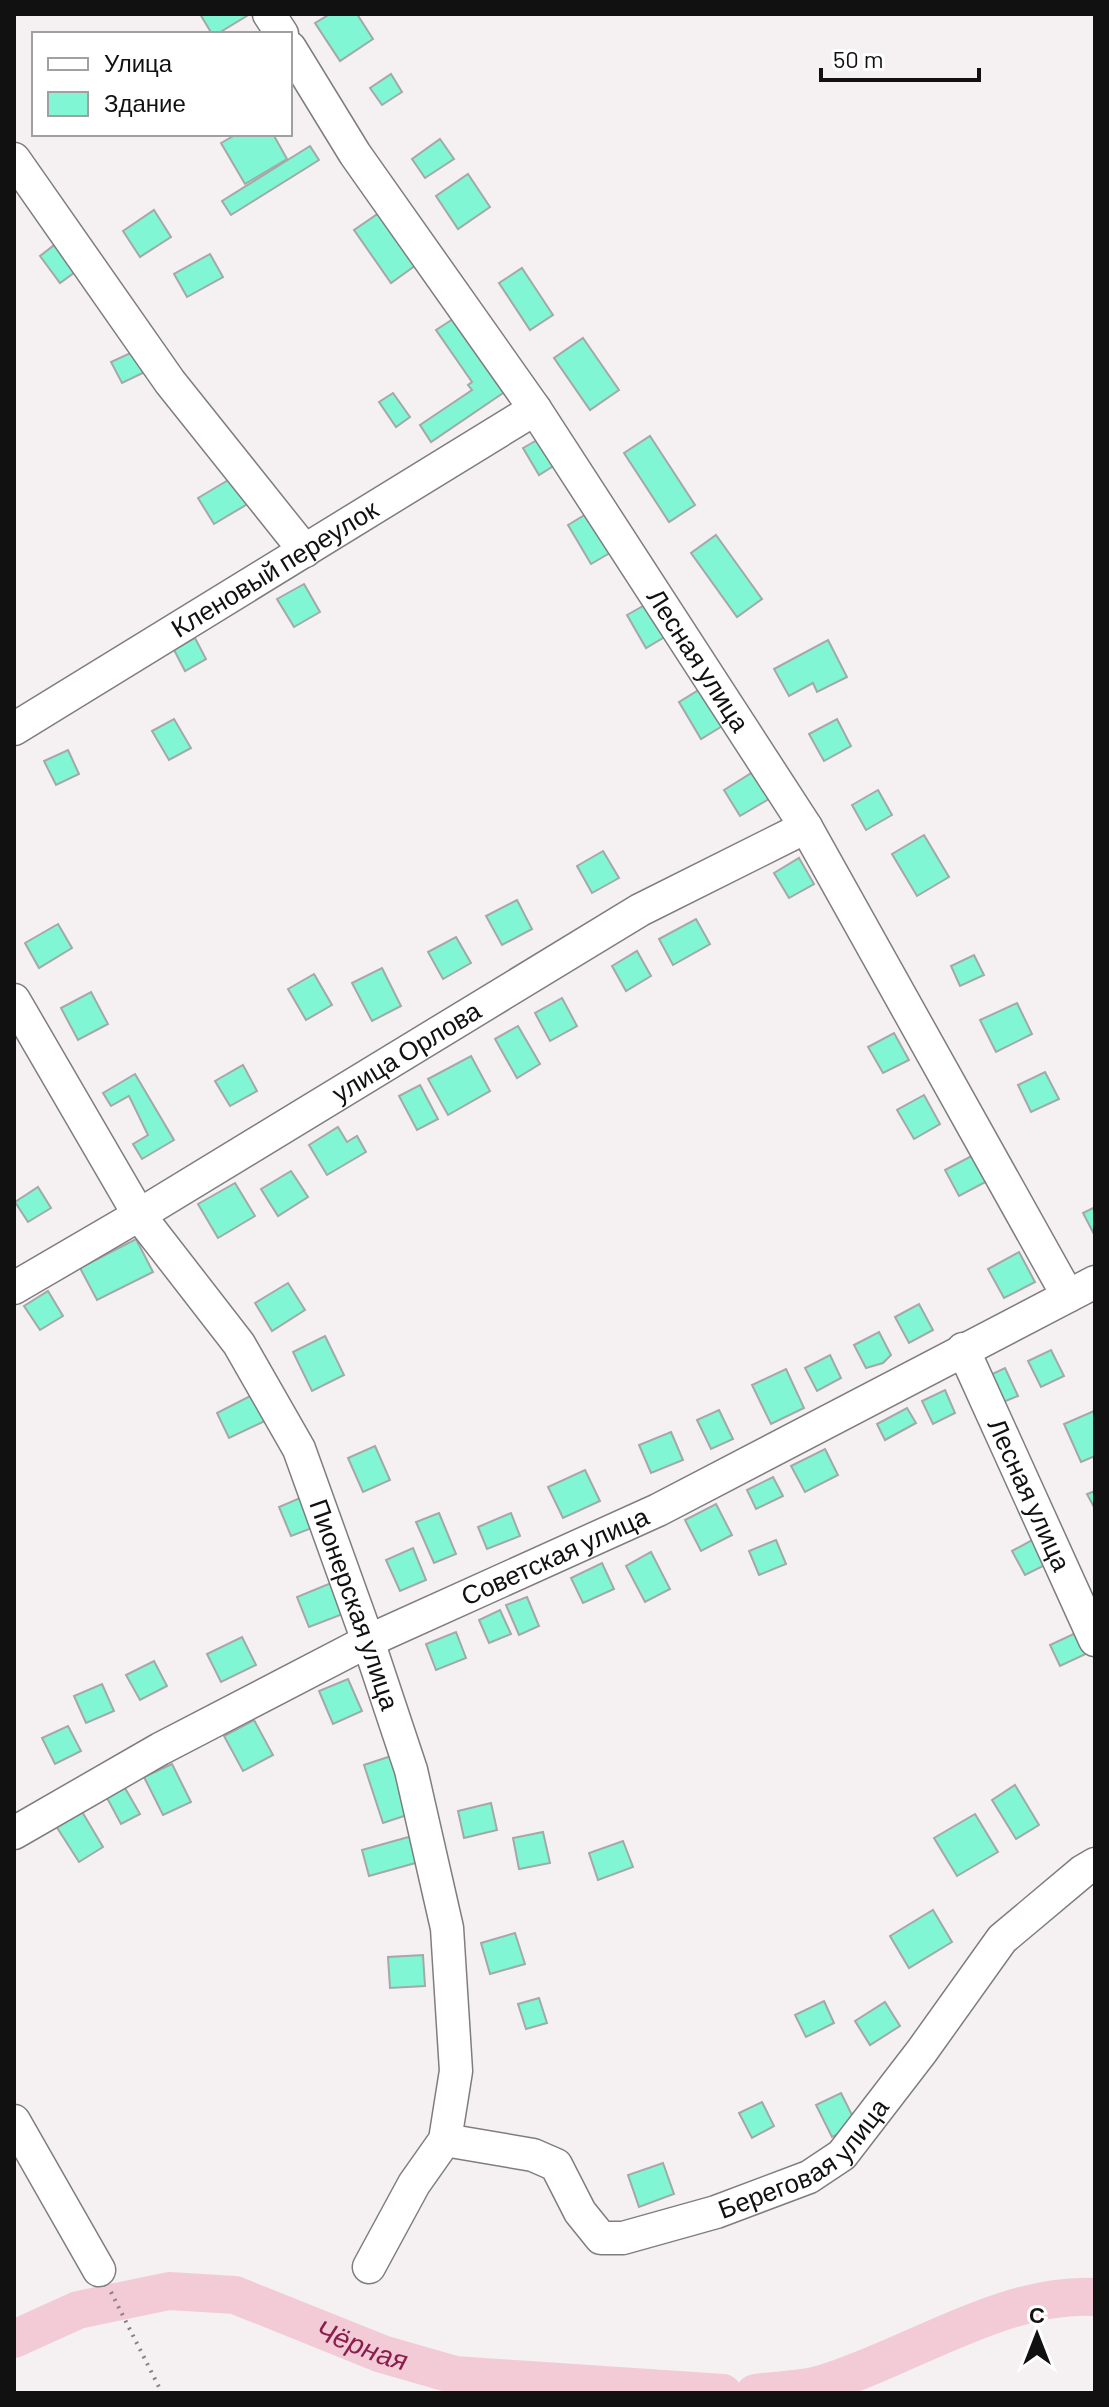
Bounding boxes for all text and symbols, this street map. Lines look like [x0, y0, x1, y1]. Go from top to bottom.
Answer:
legend [32, 32, 292, 136]
scale bar [821, 32, 979, 82]
text: 50 m [833, 44, 884, 73]
text: Улица [104, 48, 173, 77]
text: Здание [104, 88, 186, 117]
street label: Кленовый переулок [165, 492, 383, 643]
street label: Лесная улица [642, 582, 757, 737]
street label: улица Орлова [326, 994, 486, 1108]
street label: Лесная улица [982, 1413, 1079, 1576]
street label: Пионерская улица [304, 1495, 407, 1714]
street label: Советская улица [456, 1499, 653, 1611]
street label: Береговая улица [713, 2091, 894, 2224]
north arrow [997, 2295, 1077, 2375]
text: С [1029, 2301, 1045, 2327]
water label: Чёрная [311, 2311, 412, 2377]

